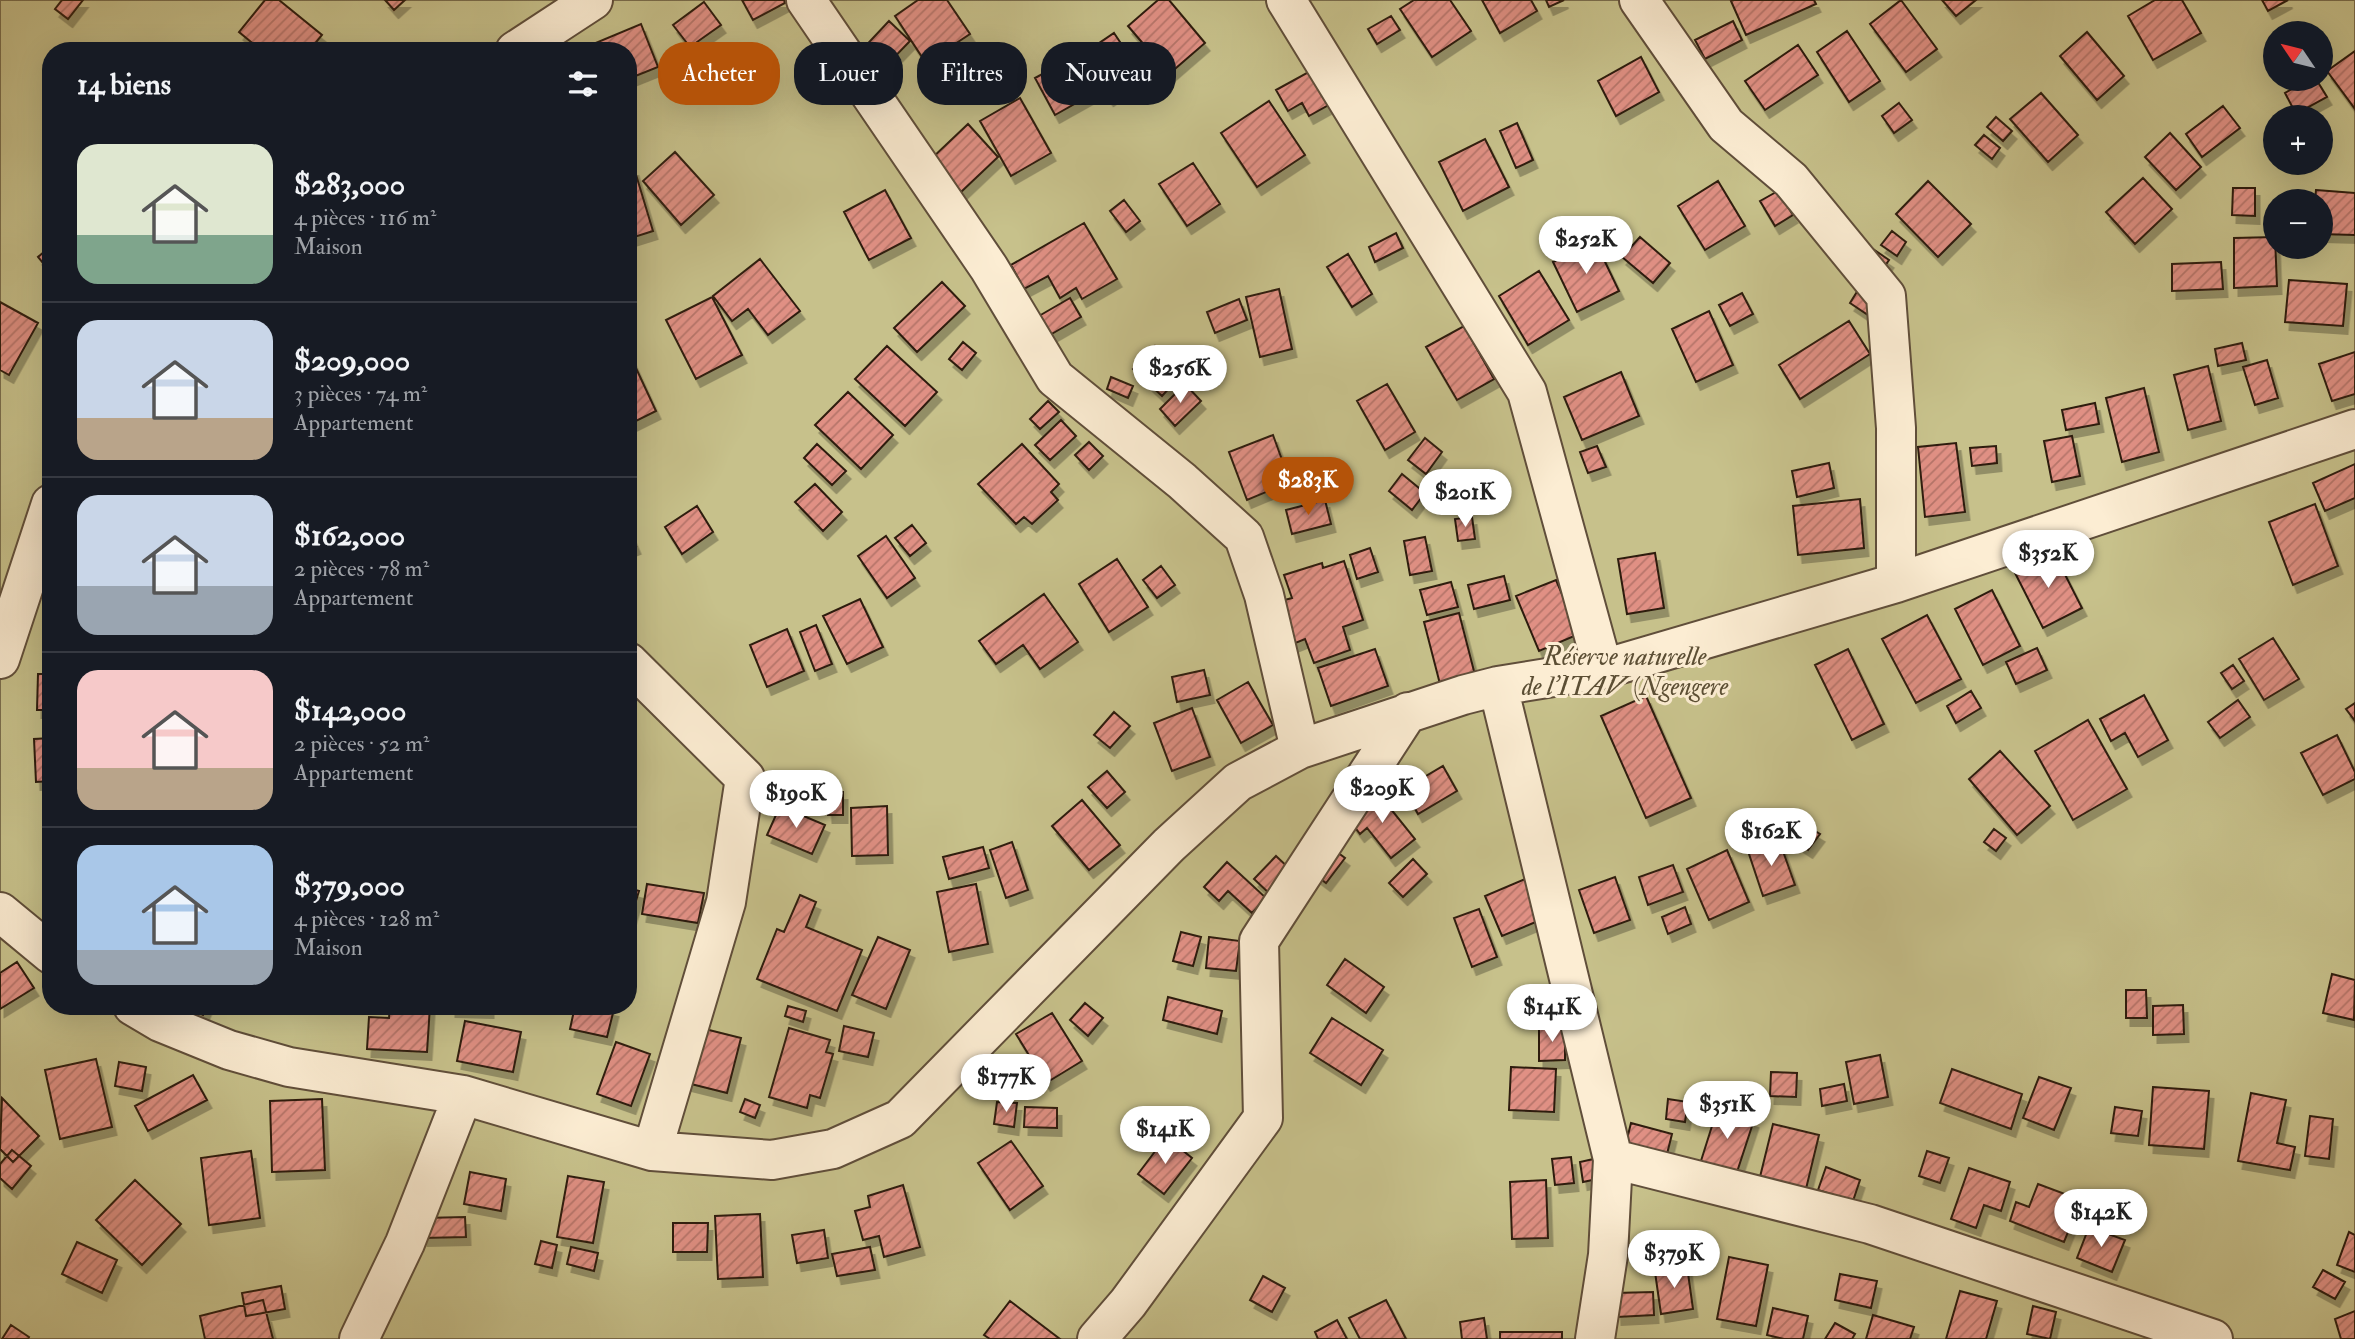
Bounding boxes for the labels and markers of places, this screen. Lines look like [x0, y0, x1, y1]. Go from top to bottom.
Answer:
pin: $252K [1537, 216, 1635, 276]
pin: $256K [1131, 346, 1229, 405]
pin: $283K [1259, 458, 1357, 517]
pin: $201K [1416, 470, 1514, 529]
pin: $352K [1999, 530, 2097, 590]
pin: $209K [1333, 766, 1431, 825]
pin: $190K [747, 770, 845, 830]
pin: $162K [1722, 808, 1820, 868]
pin: $141K [1503, 984, 1601, 1044]
pin: $177K [957, 1054, 1055, 1114]
pin: $351K [1678, 1082, 1776, 1141]
pin: $141K [1116, 1106, 1214, 1166]
pin: $142K [2052, 1190, 2150, 1249]
pin: $379K [1625, 1230, 1723, 1290]

